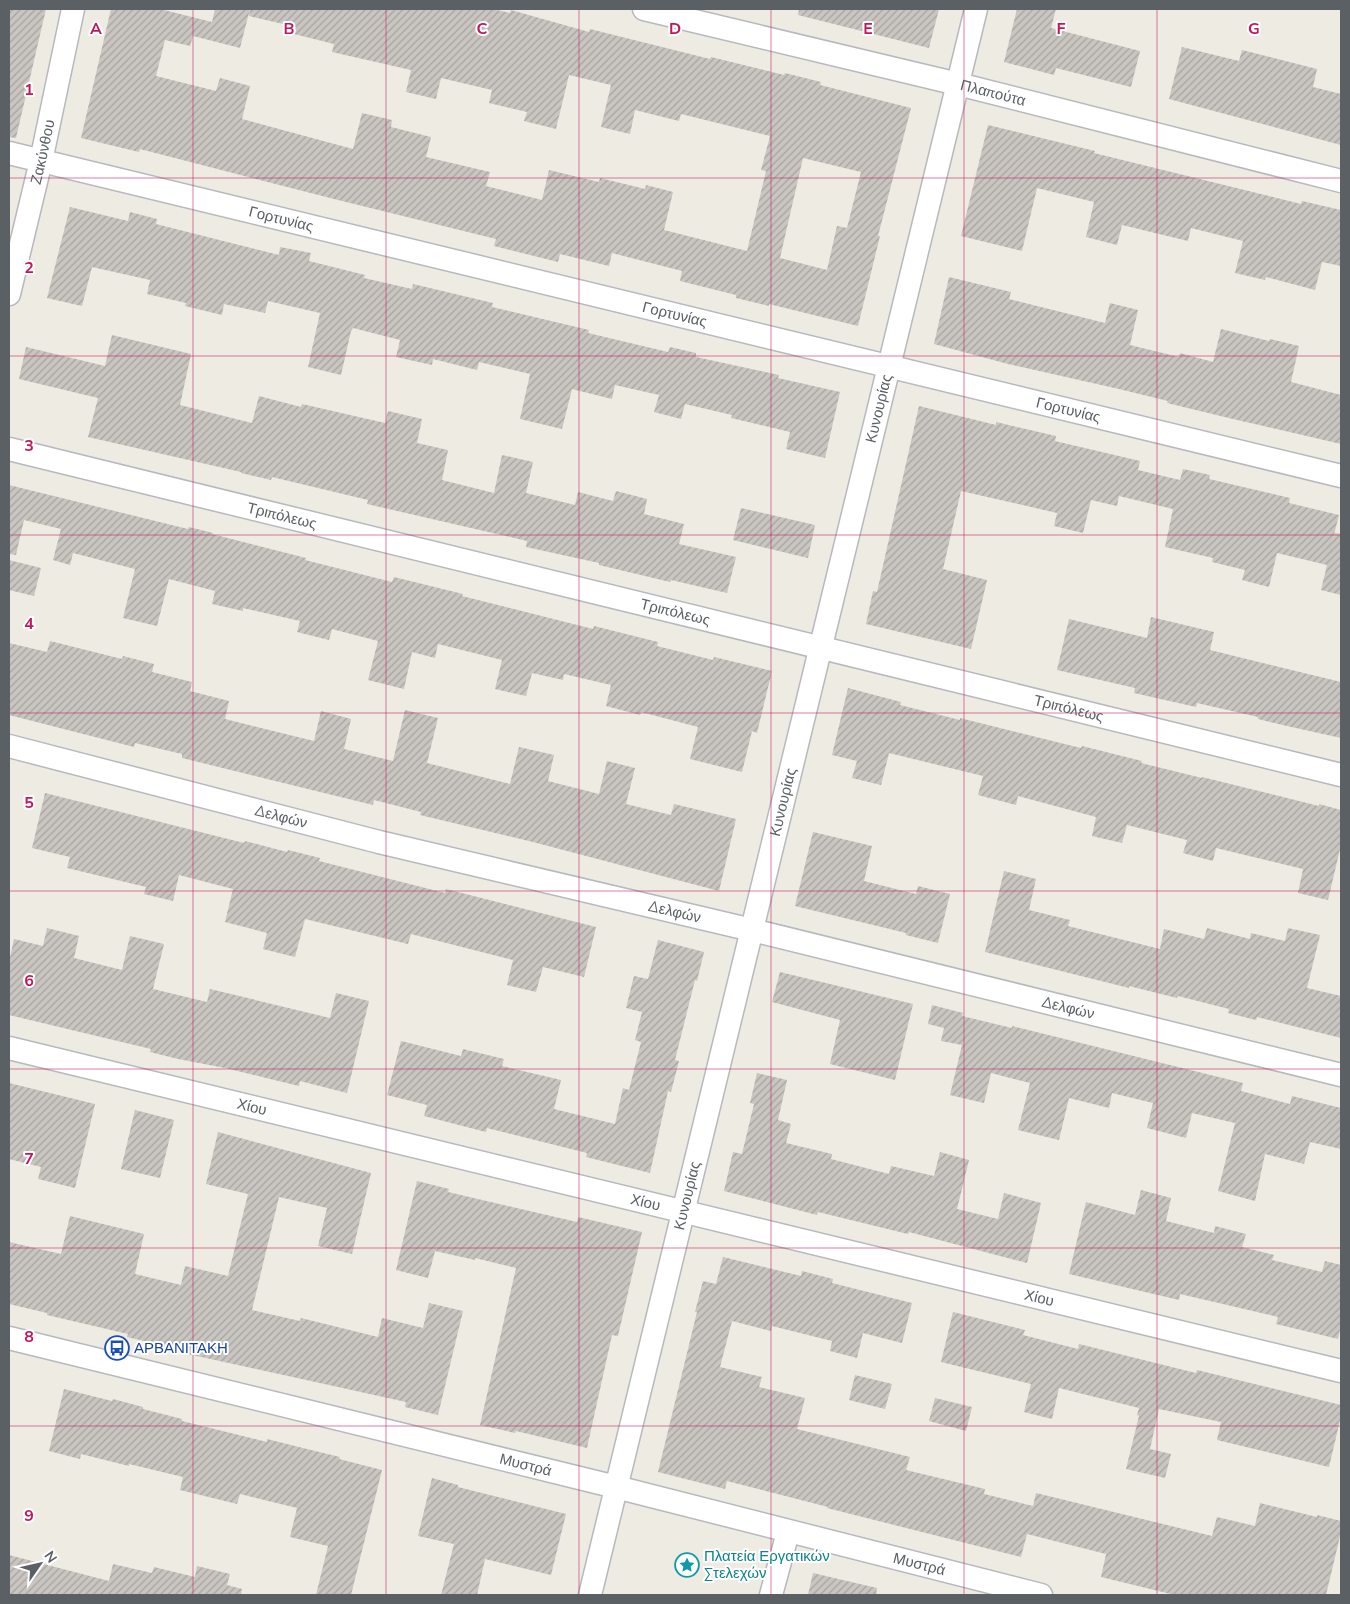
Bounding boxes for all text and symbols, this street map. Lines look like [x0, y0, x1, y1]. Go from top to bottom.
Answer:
text: A [90, 18, 102, 40]
text: B [283, 18, 295, 40]
text: C [477, 18, 488, 40]
text: D [669, 18, 681, 40]
text: E [863, 18, 873, 40]
text: F [1057, 18, 1066, 40]
text: G [1248, 18, 1260, 40]
street label: Πλαπούτα [958, 75, 1028, 111]
text: 1 [24, 79, 34, 101]
street label: Ζακύνθου [26, 118, 59, 186]
street label: Γορτυνίας [247, 202, 315, 236]
text: 2 [24, 257, 34, 279]
street label: Γορτυνίας [640, 297, 709, 332]
street label: Κυνουρίας [861, 372, 897, 445]
street label: Γορτυνίας [1034, 392, 1103, 427]
text: 3 [24, 435, 34, 457]
street label: Τριπόλεως [245, 498, 319, 534]
street label: Τριπόλεως [638, 594, 712, 630]
text: 4 [24, 613, 34, 635]
street label: Τριπόλεως [1032, 690, 1106, 727]
street label: Κυνουρίας [765, 766, 801, 839]
text: 5 [24, 792, 34, 814]
street label: Δελφών [252, 800, 310, 833]
street label: Δελφών [646, 896, 703, 928]
text: 6 [24, 970, 34, 992]
street label: Δελφών [1040, 992, 1097, 1024]
street label: Χίου [235, 1094, 269, 1120]
text: 7 [24, 1148, 34, 1170]
street label: Κυνουρίας [669, 1159, 705, 1232]
street label: Χίου [629, 1189, 662, 1216]
street label: Χίου [1022, 1285, 1056, 1311]
text: 8 [24, 1326, 34, 1348]
bus stop icon: ΑΡΒΑΝΙΤΑΚΗ [104, 1335, 130, 1361]
place label: ΑΡΒΑΝΙΤΑΚΗ [134, 1338, 228, 1358]
street label: Μυστρά [497, 1449, 554, 1481]
text: 9 [24, 1505, 34, 1527]
north arrow [15, 1539, 65, 1589]
place label: Πλατεία Εργατικών Στελεχών [704, 1546, 830, 1583]
text: N [40, 1547, 61, 1567]
street label: Μυστρά [891, 1548, 948, 1580]
place icon: Πλατεία Εργατικών Στελεχών [674, 1552, 700, 1578]

